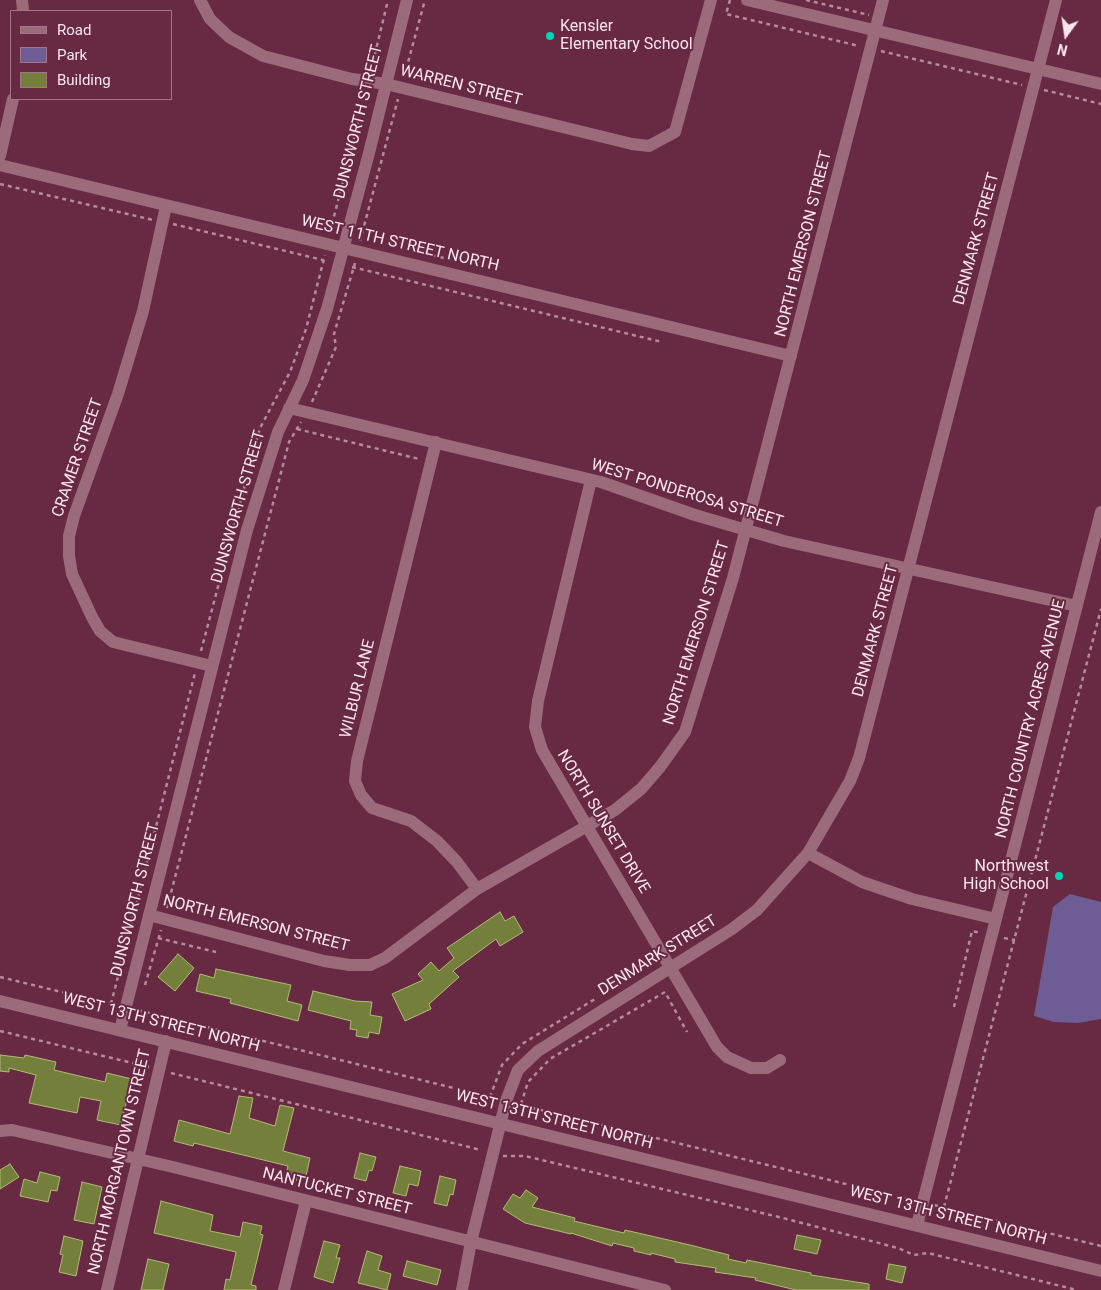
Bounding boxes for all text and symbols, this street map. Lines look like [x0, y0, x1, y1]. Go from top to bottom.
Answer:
legend [10, 10, 172, 100]
north arrow [1041, 10, 1091, 60]
place label: Kensler Elementary School [560, 17, 693, 55]
text: Road [57, 21, 91, 39]
marker: Kensler Elementary School [544, 30, 556, 42]
text: N [1056, 41, 1069, 59]
street label: DUNSWORTH STREET [331, 43, 387, 201]
text: Park [57, 46, 87, 64]
street label: WARREN STREET [398, 62, 524, 110]
text: Building [57, 71, 111, 89]
street label: NORTH EMERSON STREET [772, 149, 836, 339]
street label: DENMARK STREET [950, 171, 1004, 307]
street label: WEST 11TH STREET NORTH [299, 212, 501, 276]
street label: CRAMER STREET [49, 396, 107, 520]
street label: DUNSWORTH STREET [208, 428, 270, 586]
street label: WEST PONDEROSA STREET [589, 456, 785, 532]
street label: NORTH EMERSON STREET [660, 539, 734, 727]
street label: DENMARK STREET [849, 563, 903, 699]
street label: NORTH COUNTRY ACRES AVENUE [992, 598, 1070, 840]
street label: WILBUR LANE [336, 638, 380, 740]
street label: NORTH SUNSET DRIVE [553, 747, 653, 897]
street label: DUNSWORTH STREET [108, 821, 164, 979]
place label: Northwest High School [963, 857, 1049, 895]
marker: Northwest High School [1053, 870, 1065, 882]
street label: NORTH EMERSON STREET [161, 892, 351, 956]
street label: DENMARK STREET [595, 912, 721, 1000]
street label: WEST 13TH STREET NORTH [60, 989, 262, 1057]
street label: NORTH MORGANTOWN STREET [85, 1047, 155, 1277]
street label: WEST 13TH STREET NORTH [453, 1086, 655, 1154]
street label: NANTUCKET STREET [260, 1164, 414, 1220]
street label: WEST 13TH STREET NORTH [847, 1182, 1049, 1250]

